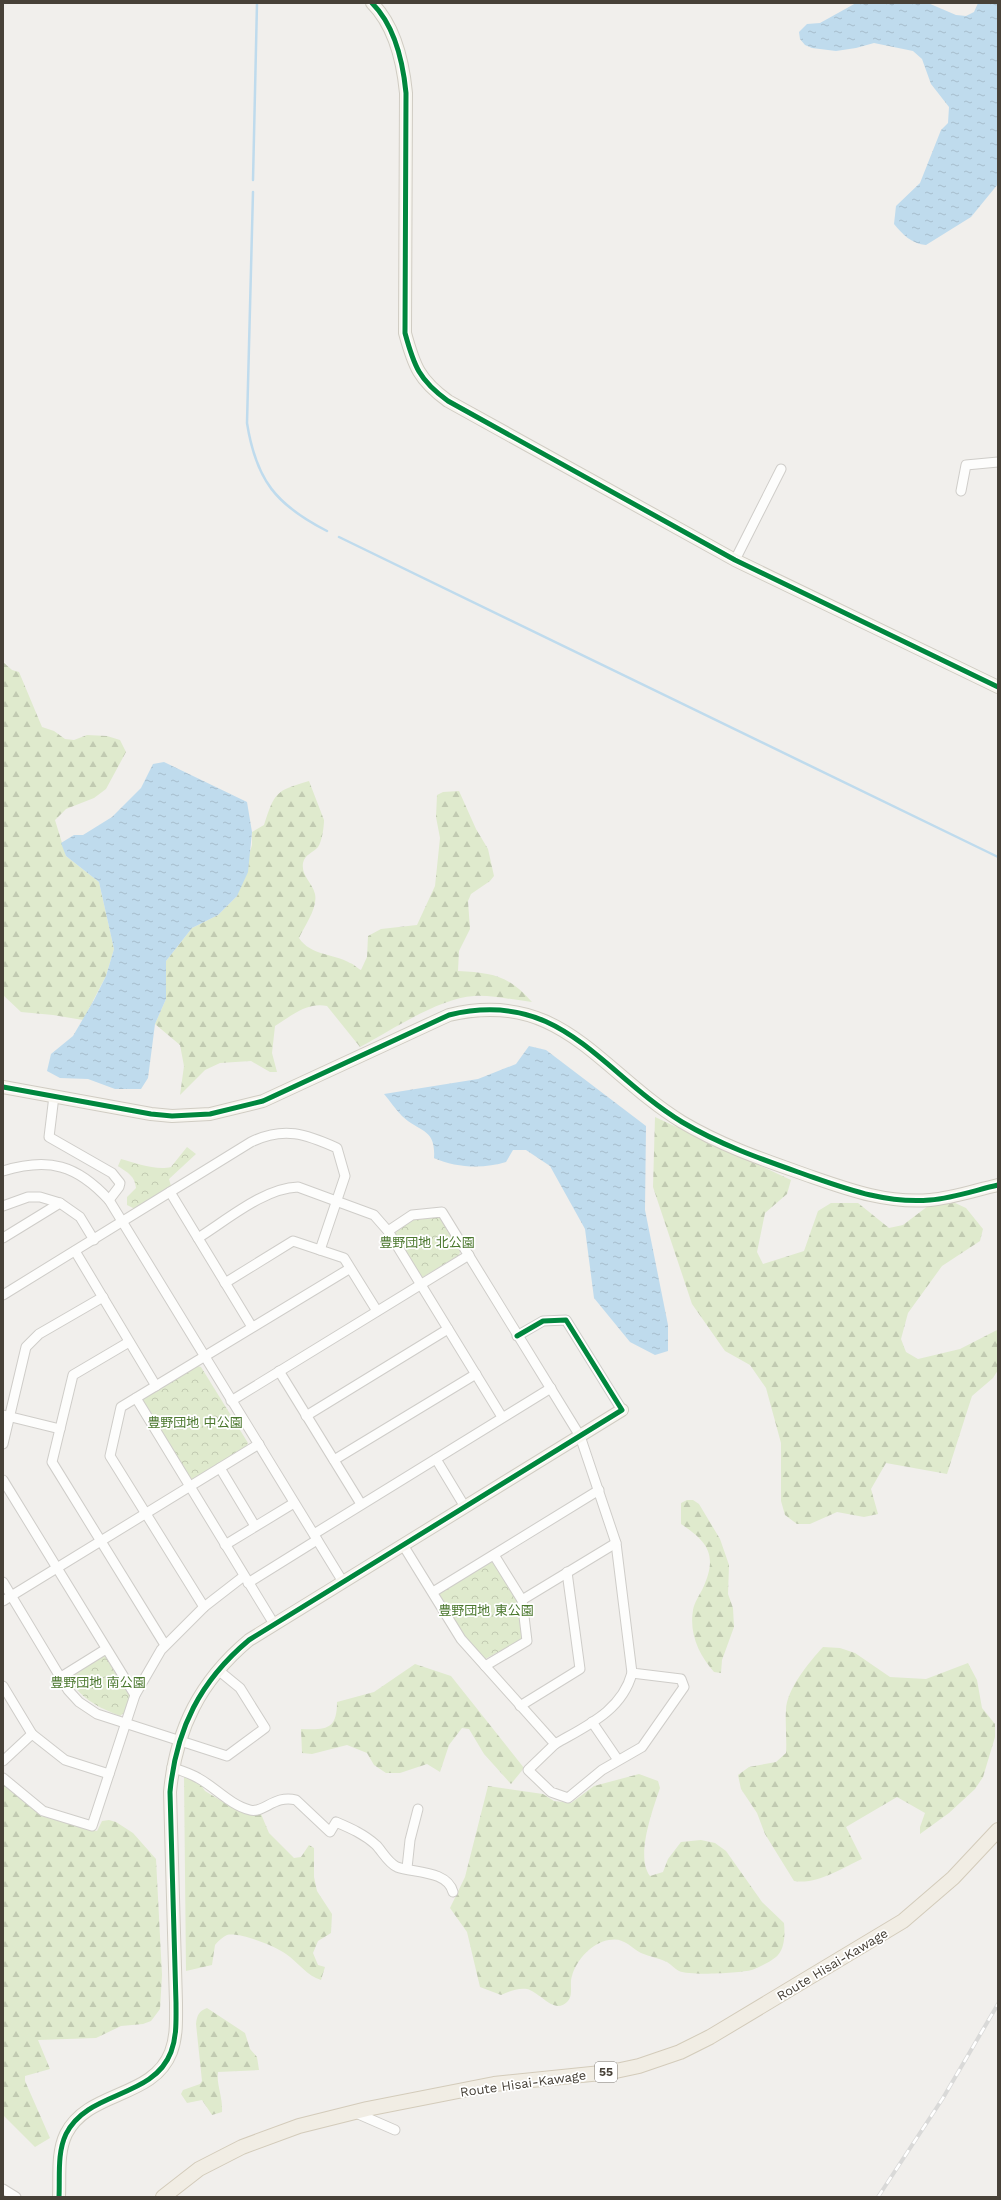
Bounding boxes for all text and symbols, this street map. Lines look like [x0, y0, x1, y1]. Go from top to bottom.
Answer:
park label: 豊野団地 北公園 [379, 1235, 475, 1250]
park label: 豊野団地 中公園 [147, 1415, 243, 1430]
park label: 豊野団地 東公園 [438, 1603, 534, 1618]
park label: 豊野団地 南公園 [50, 1675, 146, 1690]
street label: Route Hisai-Kawage [774, 1925, 891, 2004]
road number: 55 [595, 2062, 617, 2082]
street label: Route Hisai-Kawage [459, 2067, 587, 2100]

